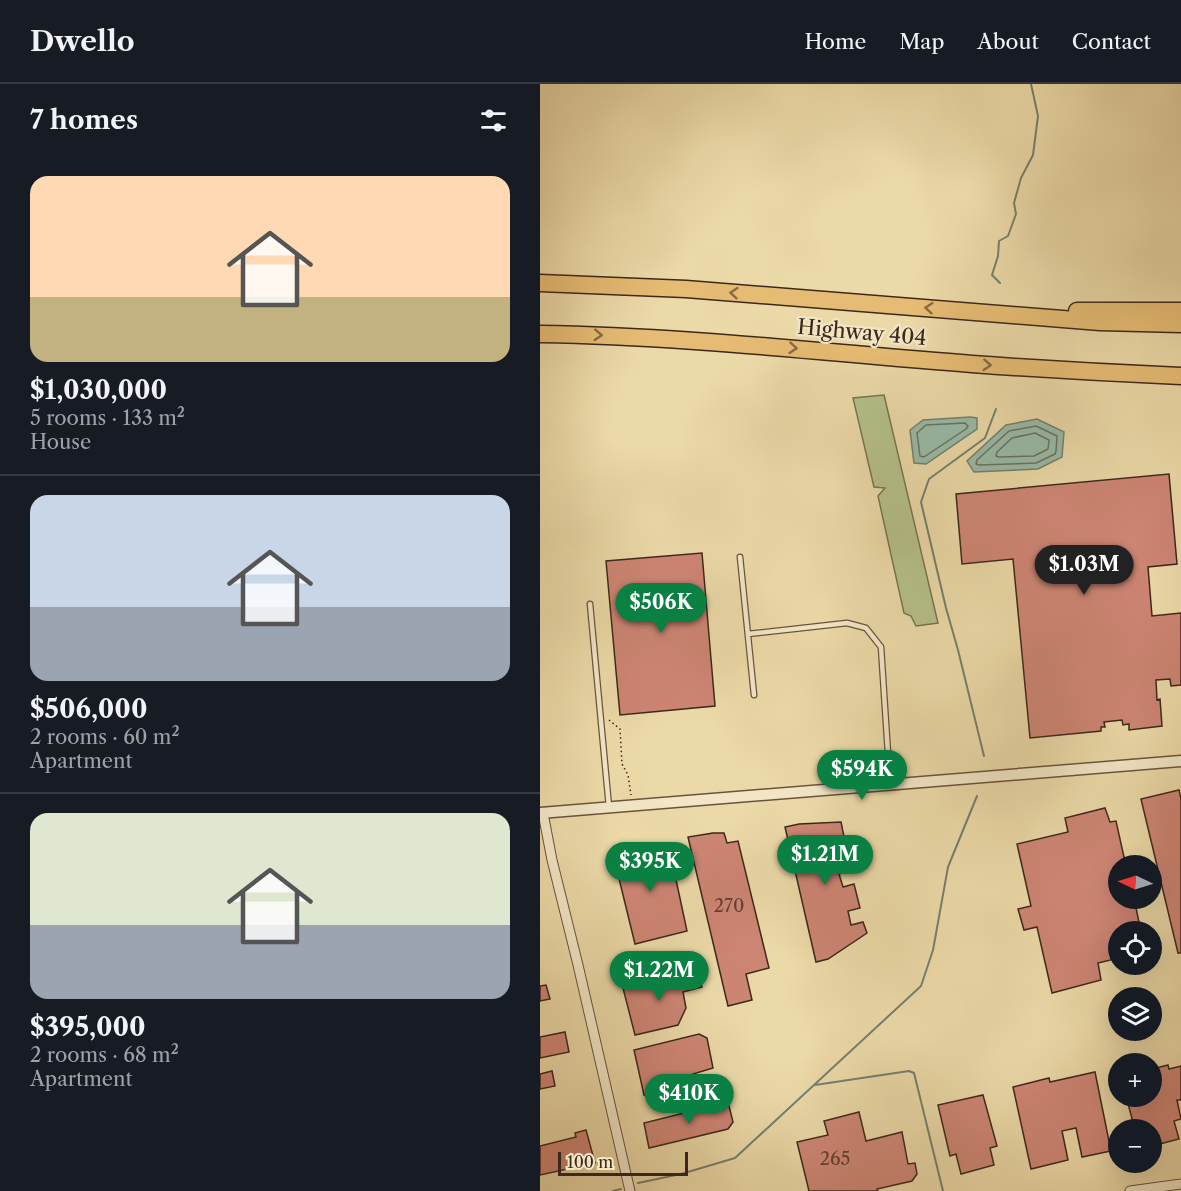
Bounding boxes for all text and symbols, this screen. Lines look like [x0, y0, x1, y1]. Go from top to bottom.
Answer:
text: Dwello [30, 24, 135, 58]
text: Home [805, 29, 866, 54]
text: Map [899, 29, 944, 54]
text: About [977, 29, 1039, 54]
text: Contact [1072, 29, 1151, 54]
text: 7 homes [30, 104, 138, 136]
icon: filters [477, 104, 510, 137]
icon: home [216, 215, 324, 323]
one-way arrow [730, 287, 739, 300]
one-way arrow [924, 302, 933, 315]
street label: Highway 404 [796, 314, 928, 350]
one-way arrow [594, 329, 603, 342]
one-way arrow [788, 341, 798, 354]
one-way arrow [983, 358, 992, 371]
text: $1,030,000 [30, 374, 167, 406]
text: 5 rooms · 133 m² [30, 406, 185, 430]
text: House [30, 430, 91, 454]
icon: home [216, 534, 324, 642]
pin: $1.03M [1035, 545, 1133, 596]
text: $1.03M [1049, 552, 1119, 576]
pin: $506K [619, 583, 703, 634]
text: $506K [630, 590, 692, 614]
text: $506,000 [30, 693, 148, 725]
text: 2 rooms · 60 m² [30, 725, 180, 749]
text: Apartment [30, 749, 133, 773]
pin: $594K [820, 750, 904, 801]
text: $594K [831, 757, 893, 781]
pin: $1.21M [776, 835, 874, 886]
pin: $395K [608, 842, 692, 893]
text: $1.21M [791, 842, 859, 866]
text: $395K [619, 849, 681, 873]
icon: home [216, 852, 324, 960]
north arrow [1108, 855, 1162, 909]
map controls [1108, 855, 1162, 1173]
house number: 270 [714, 895, 744, 917]
button: locate [1108, 921, 1162, 975]
pin: $1.22M [610, 951, 708, 1002]
text: $1.22M [624, 958, 694, 982]
button: layers [1108, 987, 1162, 1041]
text: $395,000 [30, 1011, 146, 1043]
text: 2 rooms · 68 m² [30, 1043, 179, 1067]
button: + [1108, 1053, 1162, 1107]
text: Apartment [30, 1067, 133, 1091]
pin: $410K [647, 1074, 731, 1125]
text: $410K [659, 1081, 719, 1105]
button: − [1108, 1119, 1162, 1173]
house number: 265 [820, 1148, 850, 1170]
scale bar [558, 1149, 688, 1176]
text: 100 m [567, 1152, 613, 1172]

